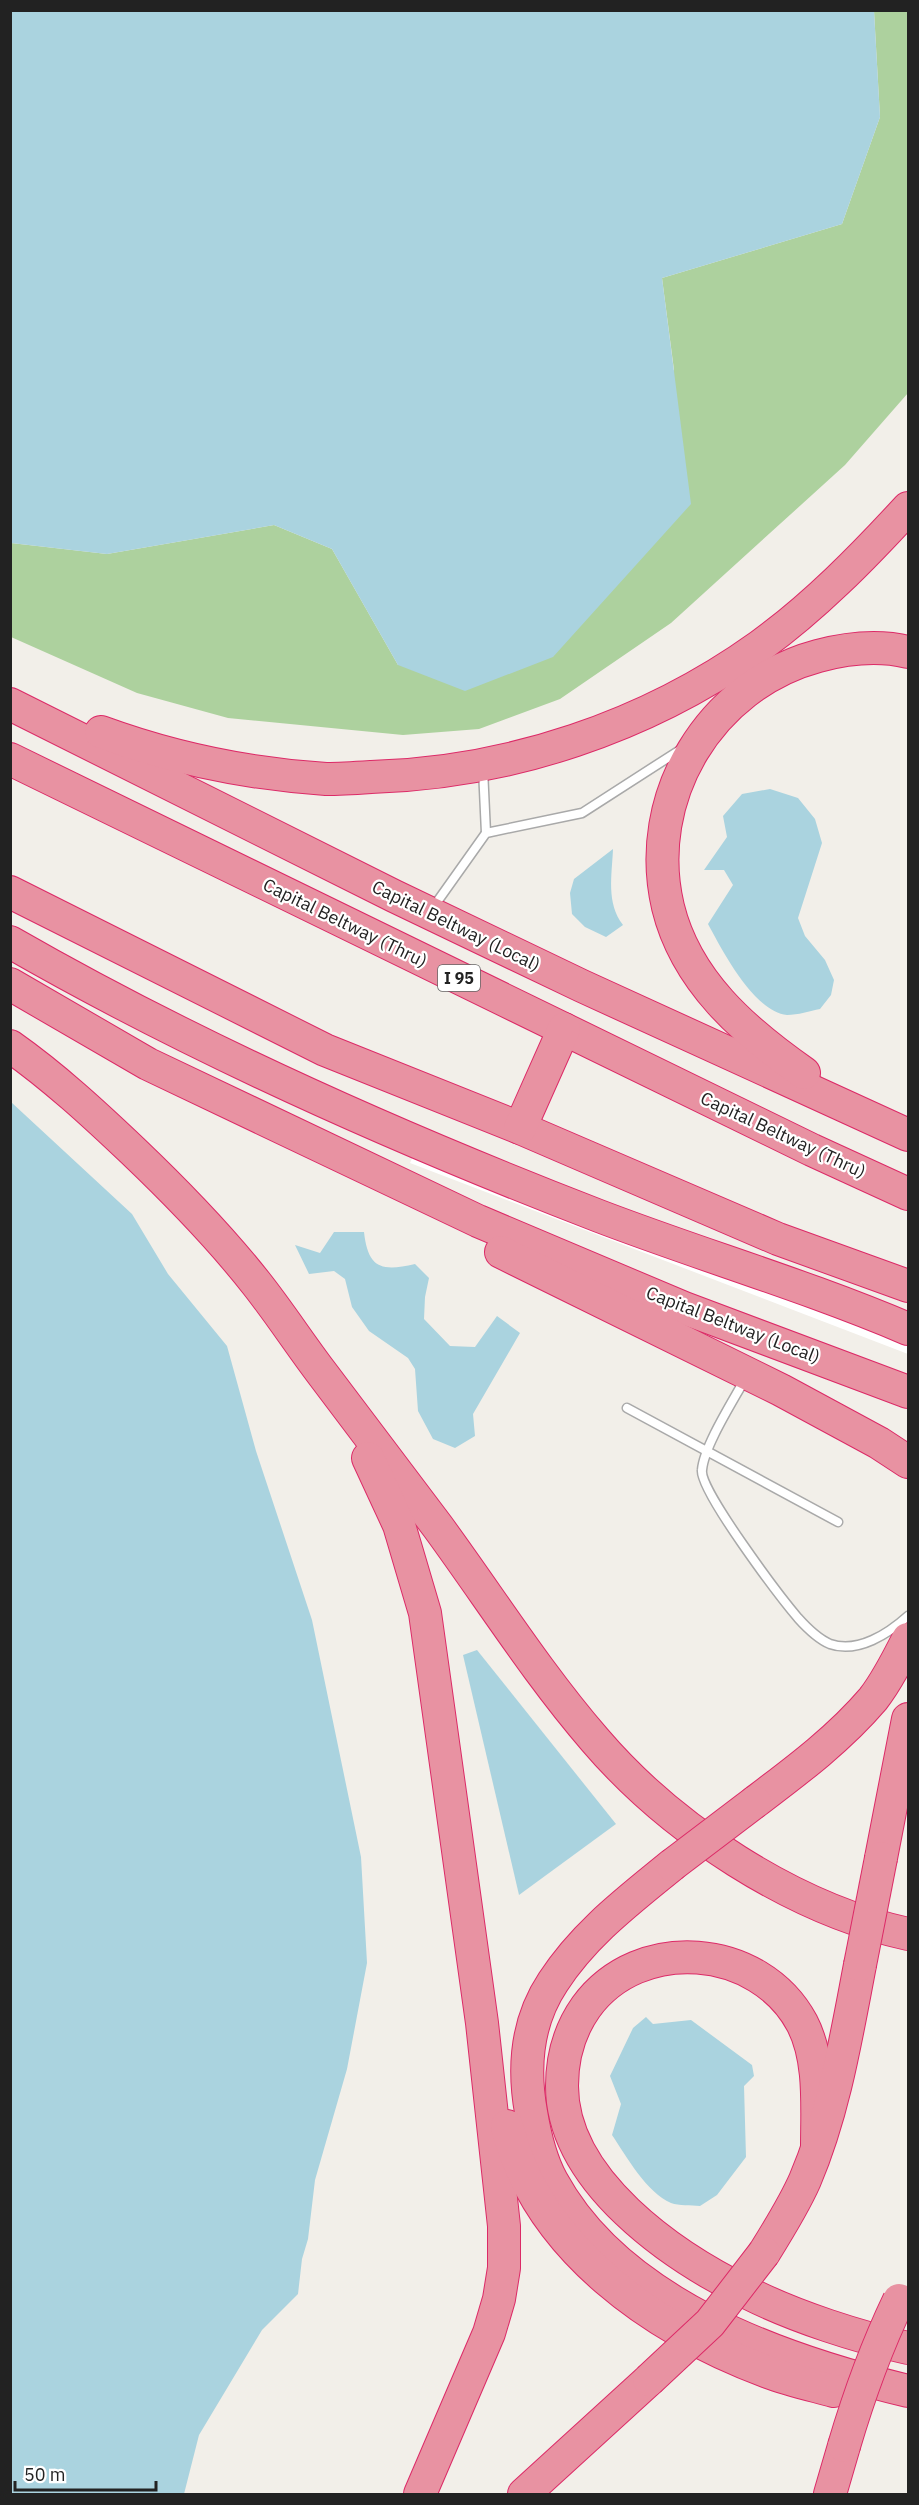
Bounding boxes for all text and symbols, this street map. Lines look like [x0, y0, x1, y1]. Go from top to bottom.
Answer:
street label: Capital Beltway (Thru) [259, 873, 431, 972]
street label: Capital Beltway (Local) [368, 875, 544, 976]
road number: I 95 [438, 965, 480, 991]
street label: Capital Beltway (Thru) [697, 1086, 870, 1183]
street label: Capital Beltway (Local) [643, 1281, 823, 1368]
scale bar [15, 2454, 156, 2492]
text: 50 m [24, 2463, 66, 2486]

